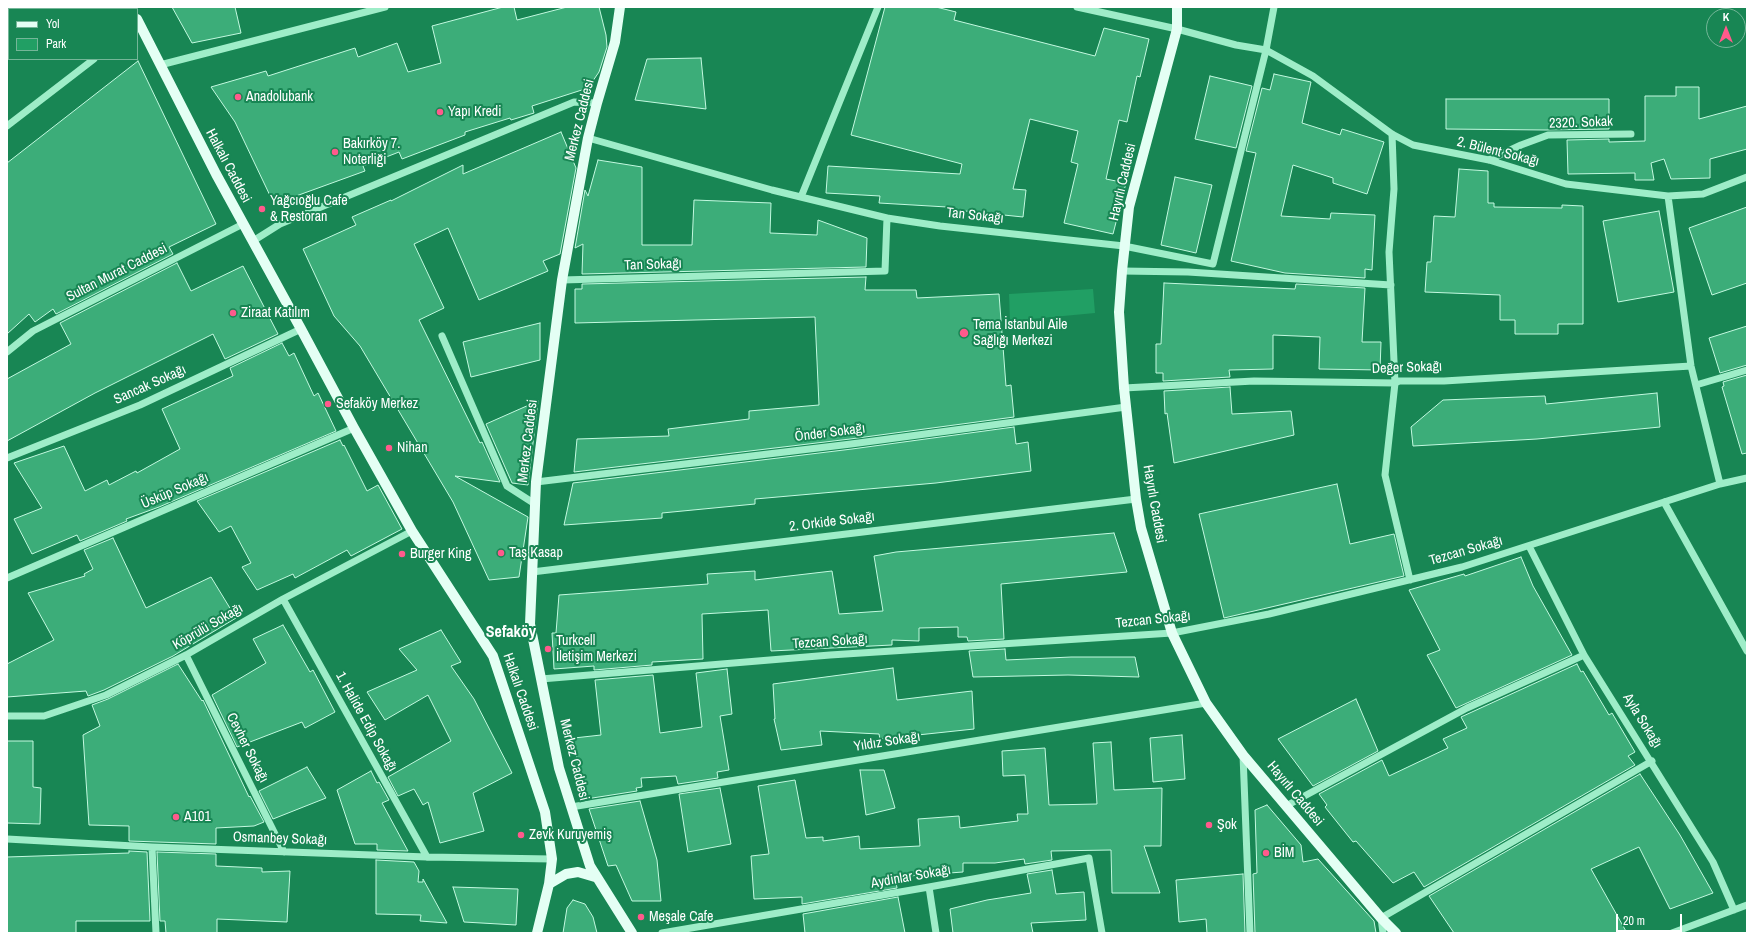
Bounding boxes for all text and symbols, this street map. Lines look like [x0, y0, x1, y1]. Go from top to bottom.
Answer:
legend [8, 8, 138, 60]
north arrow [1706, 8, 1746, 48]
text: K [1723, 10, 1729, 24]
text: Yol [46, 16, 59, 32]
text: Park [46, 36, 66, 52]
street label: Merkez Caddesi [562, 77, 598, 163]
place label: Anadolubank [246, 89, 313, 105]
marker: Anadolubank [233, 92, 243, 102]
place label: Yapı Kredi [448, 104, 501, 120]
marker: Yapı Kredi [435, 107, 445, 117]
street label: 2320. Sokak [1549, 113, 1613, 133]
street label: Halkalı Caddesi [202, 126, 254, 206]
street label: 2. Bülent Sokağı [1455, 134, 1541, 170]
place label: Bakırköy 7. Noterliği [343, 136, 400, 168]
street label: Hayırlı Caddesi [1106, 142, 1140, 222]
marker: Bakırköy 7. Noterliği [330, 147, 340, 157]
place label: Yağcıoğlu Cafe & Restoran [270, 193, 348, 226]
marker: Yağcıoğlu Cafe & Restoran [257, 204, 267, 214]
street label: Tan Sokağı [945, 205, 1005, 227]
street label: Sultan Murat Caddesi [64, 240, 170, 306]
street label: Tan Sokağı [624, 256, 682, 274]
place label: Ziraat Katılım [241, 305, 310, 321]
marker: Ziraat Katılım [228, 308, 238, 318]
place label: Tema İstanbul Aile Sağlığı Merkezi [973, 317, 1067, 350]
marker: Tema İstanbul Aile Sağlığı Merkezi [958, 327, 970, 339]
street label: Değer Sokağı [1372, 358, 1442, 378]
street label: Sancak Sokağı [111, 362, 189, 408]
place label: Sefaköy Merkez [336, 396, 418, 412]
street label: Merkez Caddesi [515, 398, 541, 484]
marker: Sefaköy Merkez [323, 399, 333, 409]
street label: Önder Sokağı [794, 420, 866, 446]
place label: Nihan [397, 440, 428, 456]
marker: Nihan [384, 443, 394, 453]
street label: Hayırlı Caddesi [1139, 464, 1169, 544]
street label: Üsküp Sokağı [139, 469, 211, 513]
street label: 2. Orkide Sokağı [788, 508, 876, 536]
street label: Tezcan Sokağı [1427, 533, 1505, 569]
place label: Taş Kasap [509, 545, 563, 561]
place label: Burger King [410, 546, 471, 562]
marker: Taş Kasap [496, 548, 506, 558]
marker: Burger King [397, 549, 407, 559]
street label: Köprülü Sokağı [170, 600, 246, 654]
street label: Tezcan Sokağı [1115, 608, 1191, 632]
district label: Sefaköy [486, 623, 536, 643]
street label: Tezcan Sokağı [792, 631, 868, 653]
place label: Turkcell İletişim Merkezi [556, 633, 637, 666]
marker: Turkcell İletişim Merkezi [543, 644, 553, 654]
street label: Halkalı Caddesi [499, 651, 541, 733]
street label: 1. Halide Edip Sokağı [332, 669, 400, 775]
street label: Ayla Sokağı [1619, 691, 1665, 751]
street label: Cevher Sokağı [222, 710, 272, 786]
street label: Merkez Caddesi [556, 717, 592, 803]
street label: Yıldız Sokağı [852, 728, 922, 756]
street label: Hayırlı Caddesi [1263, 758, 1327, 830]
place label: A101 [184, 809, 211, 825]
marker: A101 [171, 812, 181, 822]
place label: Şok [1217, 817, 1237, 833]
marker: Şok [1204, 820, 1214, 830]
place label: Zevk Kuruyemiş [529, 827, 612, 843]
street label: Osmanbey Sokağı [233, 829, 327, 849]
marker: Zevk Kuruyemiş [516, 830, 526, 840]
place label: BİM [1274, 845, 1294, 861]
marker: BİM [1261, 848, 1271, 858]
street label: Aydinlar Sokağı [870, 862, 952, 892]
scale bar [1618, 906, 1684, 932]
place label: Meşale Cafe [649, 909, 713, 925]
marker: Meşale Cafe [636, 912, 646, 922]
text: 20 m [1623, 913, 1645, 929]

